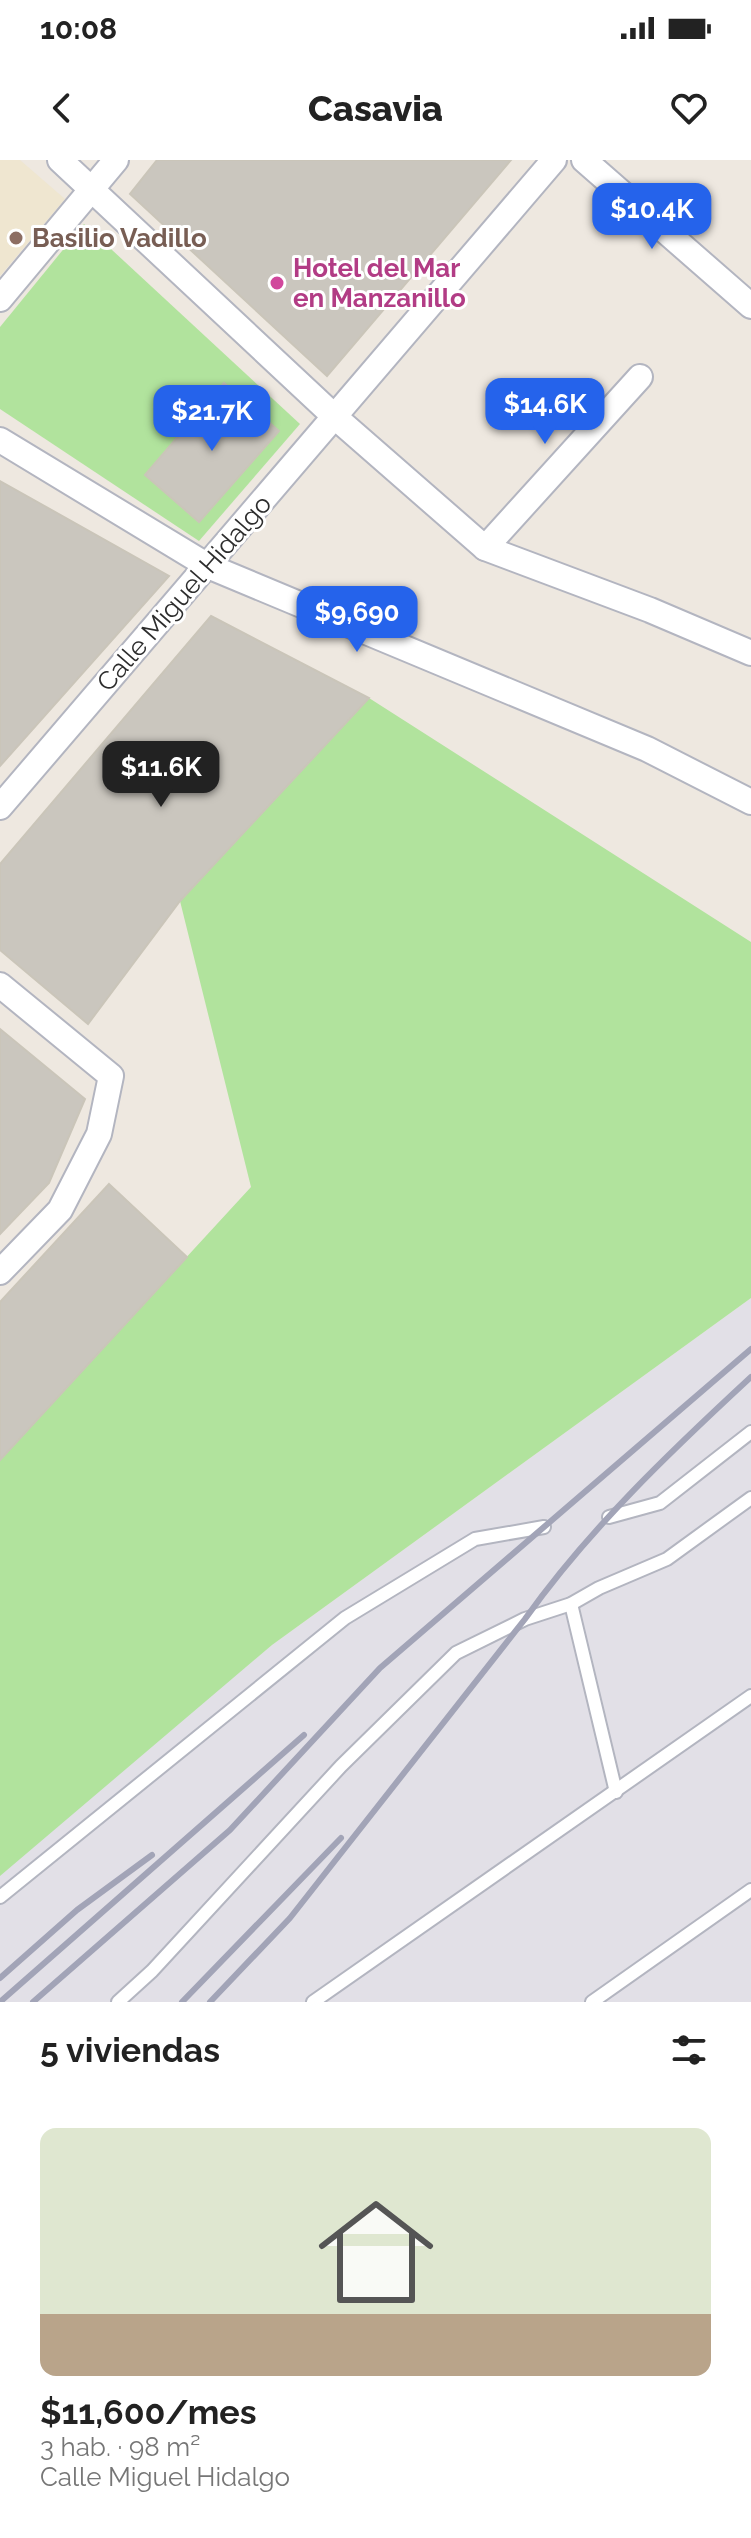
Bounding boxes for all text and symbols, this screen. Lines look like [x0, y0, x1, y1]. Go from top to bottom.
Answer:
text: 10:08 [40, 11, 117, 46]
icon: back [40, 86, 84, 130]
icon: heart [667, 86, 711, 130]
text: Casavia [308, 87, 443, 129]
pin: $10.4K [587, 183, 717, 251]
text: $10.4K [610, 194, 694, 224]
place label: Basilio Vadillo [32, 223, 207, 253]
marker: Basilio Vadillo [7, 229, 25, 247]
place label: Hotel del Mar en Manzanillo [293, 253, 466, 313]
marker: Hotel del Mar en Manzanillo [268, 274, 286, 292]
pin: $14.6K [480, 378, 610, 446]
pin: $21.7K [147, 385, 277, 453]
text: $14.6K [503, 389, 587, 419]
text: $21.7K [171, 396, 253, 426]
street label: Calle Miguel Hidalgo [91, 489, 277, 697]
pin: $9,690 [292, 586, 422, 654]
text: $9,690 [315, 597, 399, 627]
pin: $11.6K [96, 741, 226, 809]
text: $11.6K [120, 752, 202, 782]
icon: filters [667, 2028, 711, 2072]
text: 5 viviendas [40, 2030, 220, 2070]
icon: home [304, 2180, 448, 2324]
text: $11,600/mes [40, 2392, 257, 2432]
text: 3 hab. · 98 m² [40, 2432, 200, 2462]
text: Calle Miguel Hidalgo [40, 2462, 290, 2492]

